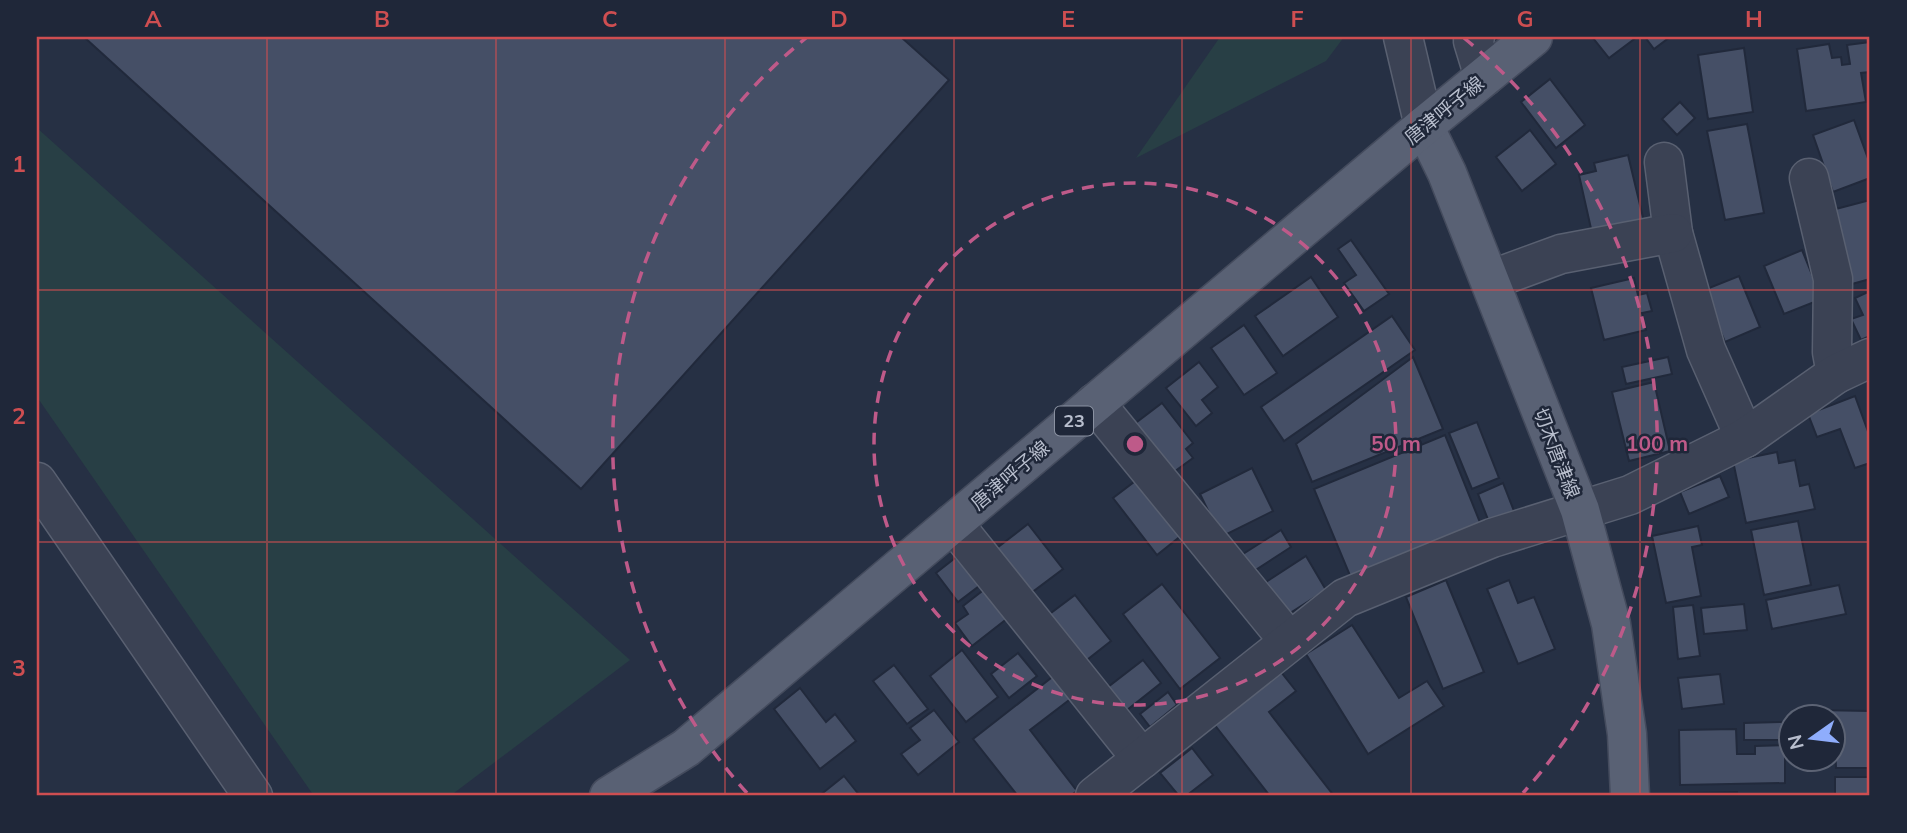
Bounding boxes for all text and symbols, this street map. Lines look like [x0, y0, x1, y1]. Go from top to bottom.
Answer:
text: A [144, 4, 162, 33]
text: B [374, 4, 390, 33]
text: C [602, 4, 618, 33]
text: D [830, 4, 848, 33]
text: E [1061, 4, 1075, 33]
text: F [1290, 4, 1304, 33]
text: G [1516, 4, 1534, 33]
text: H [1745, 4, 1763, 33]
street label: 唐津呼子線 [1400, 71, 1488, 149]
text: 1 [12, 149, 26, 178]
text: 2 [12, 401, 26, 430]
street label: 切木唐津線 [1529, 404, 1585, 502]
road number: 23 [1055, 407, 1093, 436]
text: 50 m [1371, 430, 1421, 456]
text: 100 m [1626, 430, 1688, 456]
centre of rings [1123, 432, 1147, 456]
street label: 唐津呼子線 [966, 435, 1054, 515]
text: 3 [12, 653, 26, 682]
north arrow [1778, 704, 1848, 774]
text: N [1782, 732, 1809, 752]

